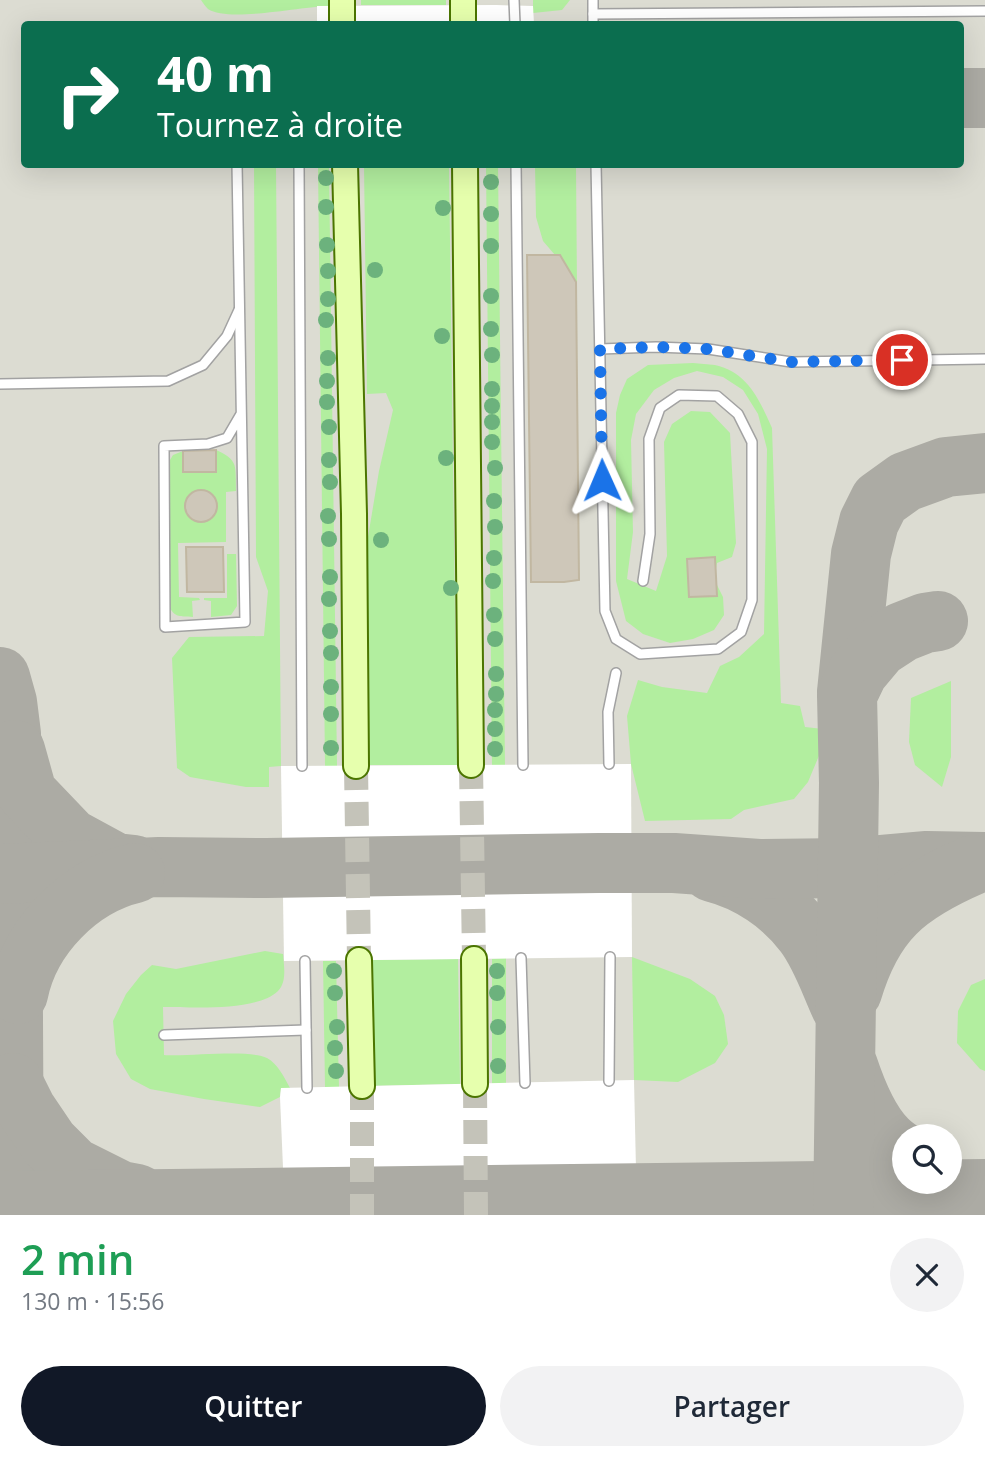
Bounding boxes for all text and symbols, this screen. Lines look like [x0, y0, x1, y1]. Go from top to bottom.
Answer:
text: 40 m [157, 40, 274, 106]
icon: right [42, 49, 133, 140]
text: Tournez à droite [157, 103, 403, 146]
pin [872, 330, 932, 390]
icon: arrive [883, 341, 921, 379]
position arrow [565, 443, 639, 517]
map controls [892, 1124, 962, 1194]
button: search [892, 1124, 962, 1194]
text: 2 min [21, 1230, 134, 1287]
button: close [890, 1238, 964, 1312]
text: 130 m · 15:56 [21, 1285, 164, 1317]
button: Quitter [21, 1366, 486, 1446]
button: Partager [500, 1366, 964, 1446]

